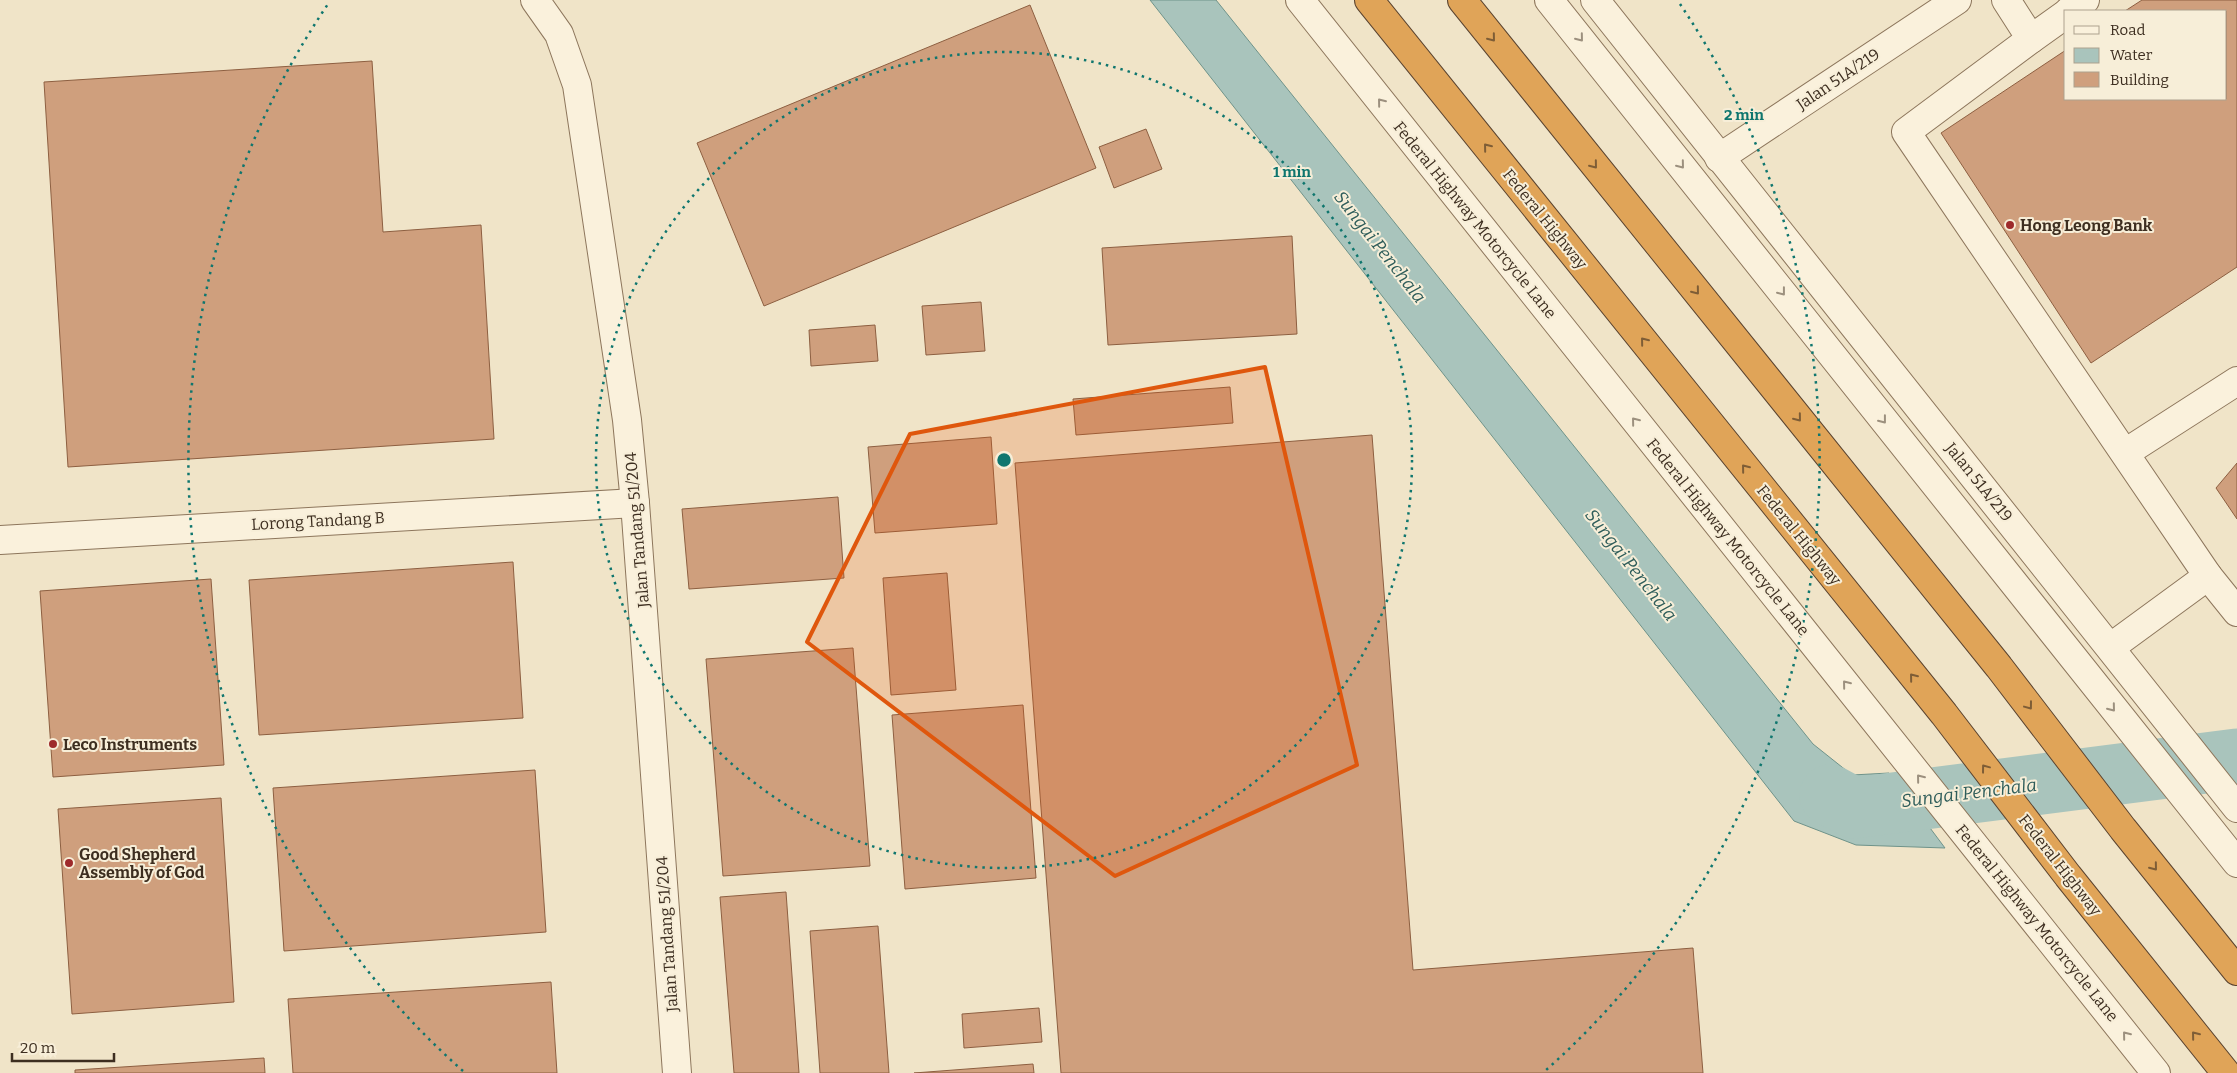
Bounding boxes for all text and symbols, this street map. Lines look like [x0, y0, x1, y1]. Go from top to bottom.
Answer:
legend [2064, 10, 2227, 100]
text: Road [2110, 21, 2145, 39]
one-way arrow [1487, 32, 1495, 41]
one-way arrow [1574, 32, 1582, 41]
street label: Jalan 51A/219 [1792, 44, 1883, 114]
text: Water [2110, 46, 2153, 64]
text: Building [2110, 71, 2169, 89]
one-way arrow [1379, 99, 1387, 108]
text: 2 min [1724, 106, 1764, 124]
street label: Federal Highway Motorcycle Lane [1390, 118, 1560, 322]
one-way arrow [1483, 143, 1492, 152]
one-way arrow [1589, 159, 1598, 168]
one-way arrow [1675, 159, 1683, 168]
text: 1 min [1273, 163, 1311, 181]
street label: Federal Highway [1499, 165, 1592, 273]
water label: Sungai Penchala [1329, 187, 1431, 307]
place label: Hong Leong Bank [2020, 216, 2153, 235]
marker: Hong Leong Bank [2004, 219, 2016, 231]
one-way arrow [1691, 285, 1699, 294]
one-way arrow [1776, 286, 1785, 296]
one-way arrow [1640, 338, 1649, 347]
one-way arrow [1793, 412, 1802, 421]
one-way arrow [1877, 414, 1886, 423]
one-way arrow [1632, 417, 1641, 426]
street label: Federal Highway Motorcycle Lane [1643, 435, 1813, 639]
street label: Jalan 51A/219 [1941, 438, 2017, 525]
street label: Jalan Tandang 51/204 [621, 451, 653, 610]
centre of rings [995, 451, 1013, 469]
one-way arrow [1743, 465, 1751, 474]
street label: Federal Highway [1753, 481, 1846, 589]
water label: Sungai Penchala [1580, 505, 1682, 625]
street label: Lorong Tandang B [251, 508, 385, 534]
one-way arrow [1910, 673, 1919, 682]
one-way arrow [1842, 681, 1851, 690]
one-way arrow [2023, 700, 2031, 709]
one-way arrow [2107, 702, 2115, 711]
place label: Leco Instruments [63, 735, 197, 754]
marker: Leco Instruments [47, 738, 59, 750]
one-way arrow [1982, 764, 1991, 774]
water label: Sungai Penchala [1900, 774, 2038, 812]
one-way arrow [1917, 774, 1926, 783]
street label: Federal Highway [2015, 811, 2106, 920]
street label: Federal Highway Motorcycle Lane [1952, 821, 2122, 1025]
place label: Good Shepherd Assembly of God [79, 845, 205, 882]
street label: Jalan Tandang 51/204 [652, 855, 682, 1014]
marker: Good Shepherd Assembly of God [63, 857, 75, 869]
one-way arrow [2148, 861, 2156, 870]
scale bar [12, 1030, 115, 1062]
one-way arrow [2123, 1032, 2131, 1041]
one-way arrow [2193, 1032, 2201, 1041]
text: 20 m [20, 1039, 56, 1057]

